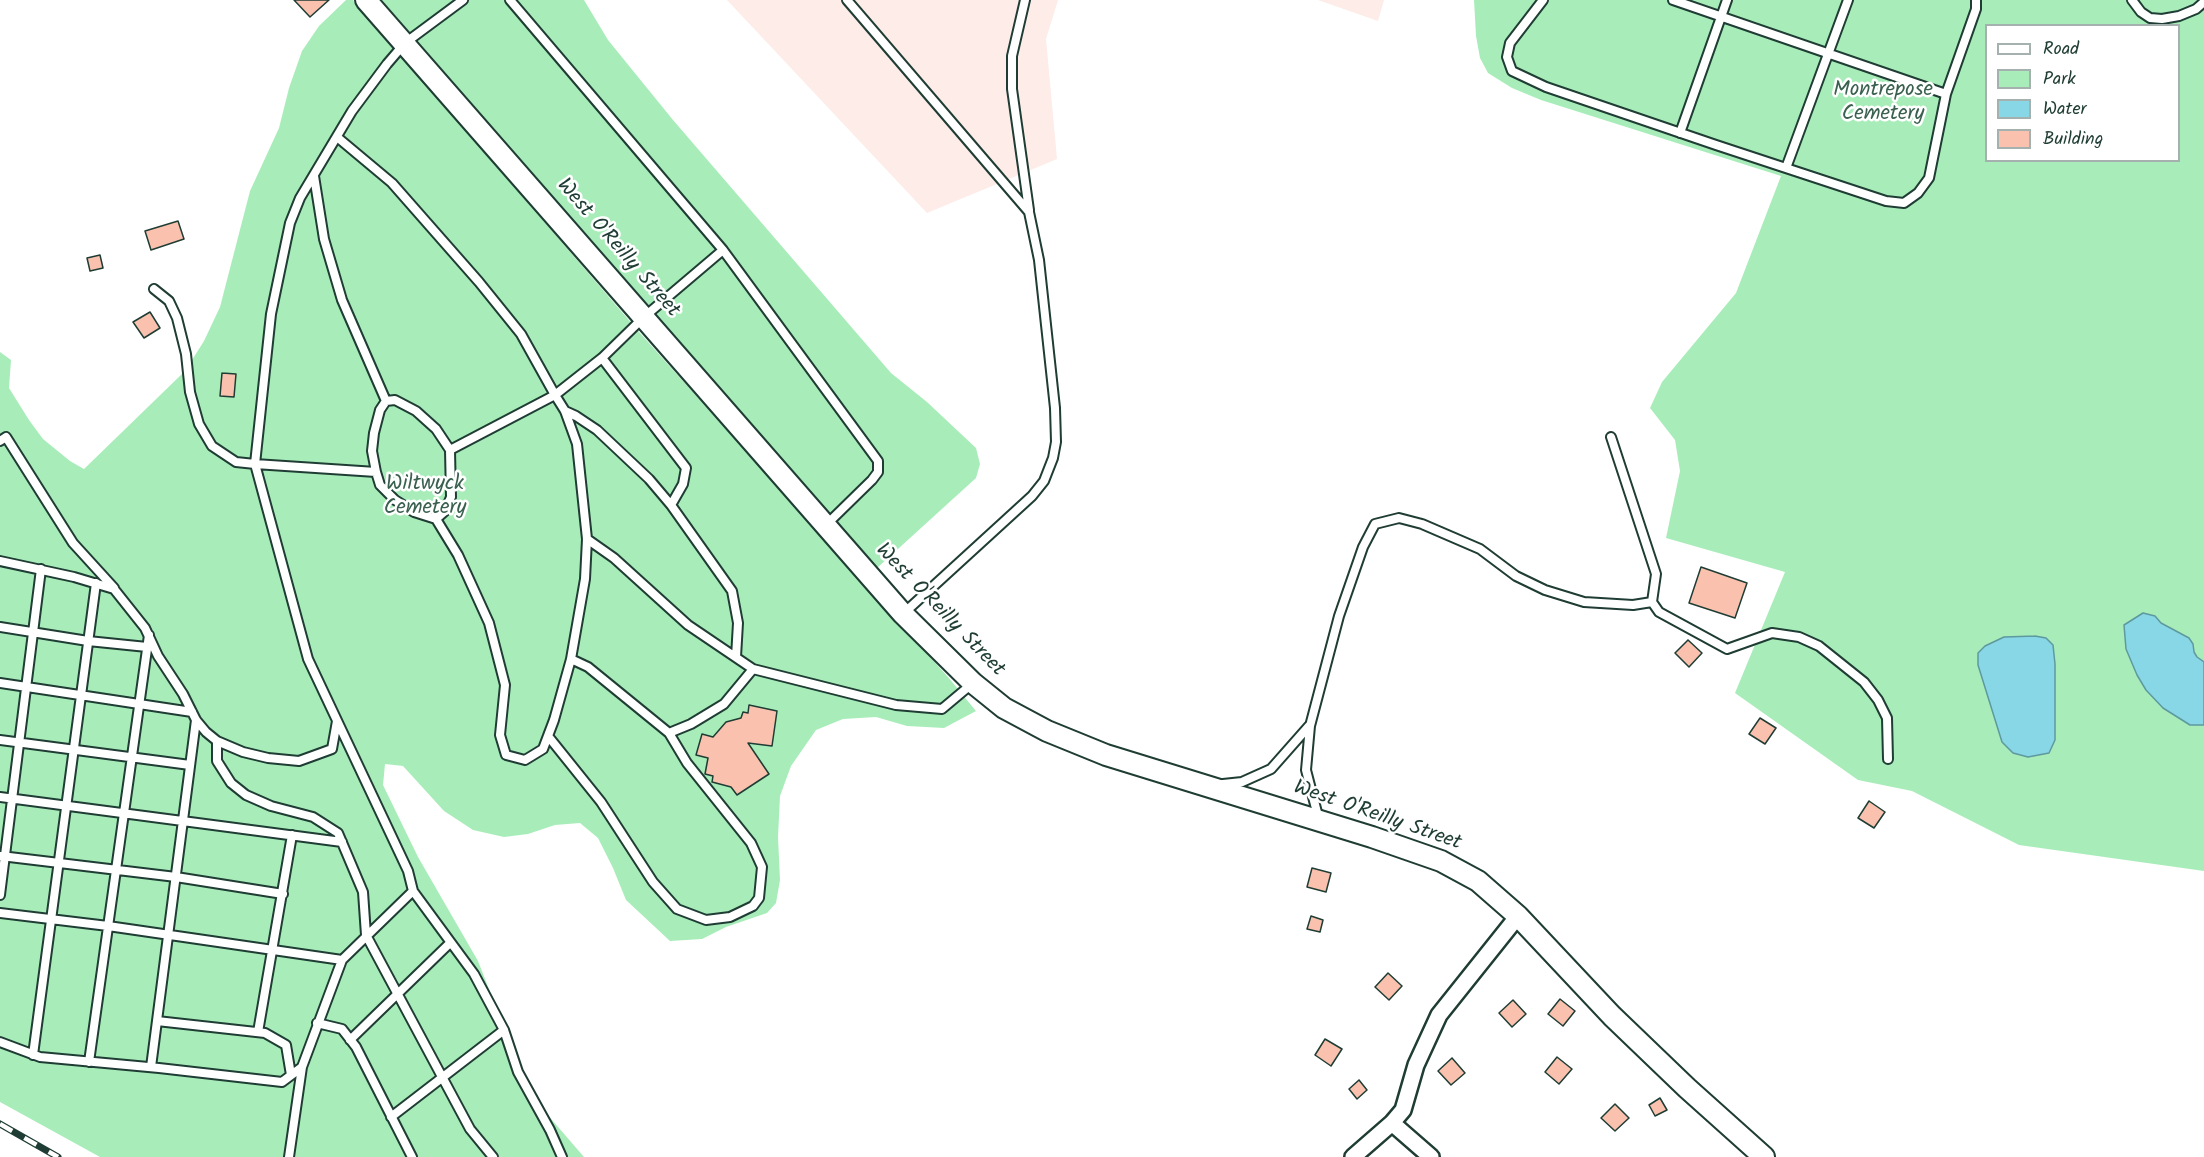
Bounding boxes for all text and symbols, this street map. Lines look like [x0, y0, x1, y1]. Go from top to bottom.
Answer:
legend [1985, 24, 2180, 162]
text: Road [2043, 35, 2079, 64]
text: Park [2043, 65, 2076, 94]
park label: Montrepose Cemetery [1833, 78, 1933, 128]
text: Water [2043, 95, 2087, 124]
text: Building [2043, 125, 2103, 154]
street label: West O'Reilly Street [550, 174, 684, 324]
park label: Wiltwyck Cemetery [384, 472, 466, 522]
street label: West O'Reilly Street [869, 539, 1009, 683]
street label: West O'Reilly Street [1290, 776, 1464, 858]

